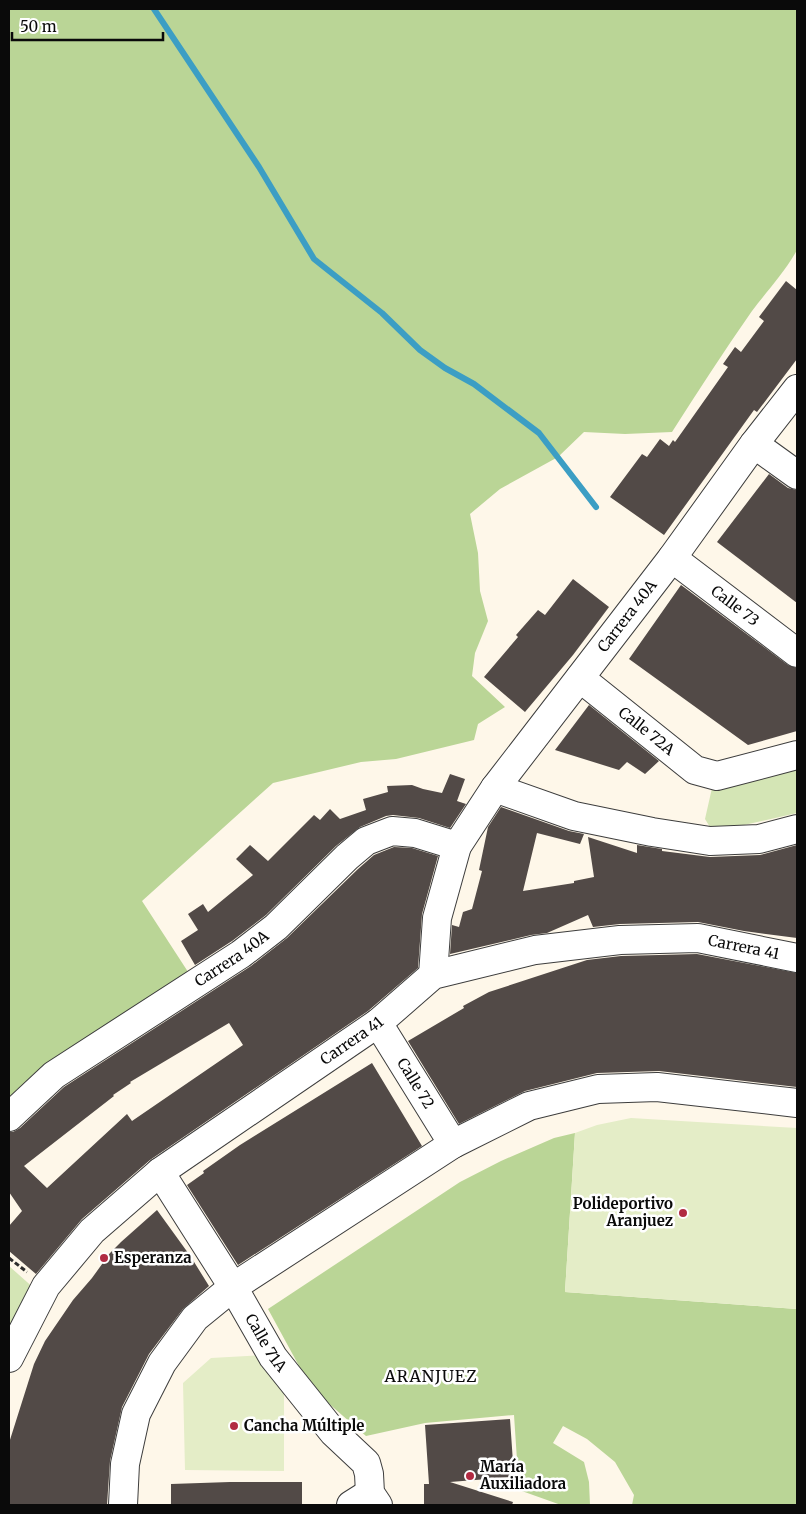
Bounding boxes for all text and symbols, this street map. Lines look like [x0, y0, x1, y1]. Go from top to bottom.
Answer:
scale bar [12, 10, 164, 42]
text: 50 m [20, 17, 57, 36]
street label: Carrera 40A [593, 576, 661, 656]
street label: Calle 73 [707, 581, 763, 630]
street label: Calle 72A [615, 702, 679, 759]
street label: Carrera 40A [191, 926, 273, 991]
street label: Carrera 41 [707, 930, 781, 963]
street label: Carrera 41 [316, 1012, 387, 1069]
street label: Calle 72 [393, 1054, 439, 1112]
place label: Polideportivo Aranjuez [573, 1194, 673, 1230]
marker: Polideportivo Aranjuez [677, 1207, 689, 1219]
place label: Esperanza [114, 1248, 192, 1267]
marker: Esperanza [98, 1252, 110, 1264]
street label: Calle 71A [241, 1310, 291, 1376]
district label: ARANJUEZ [383, 1366, 478, 1386]
place label: Cancha Múltiple [244, 1416, 364, 1435]
marker: Cancha Múltiple [228, 1420, 240, 1432]
place label: María Auxiliadora [479, 1457, 567, 1493]
marker: María Auxiliadora [464, 1470, 476, 1482]

